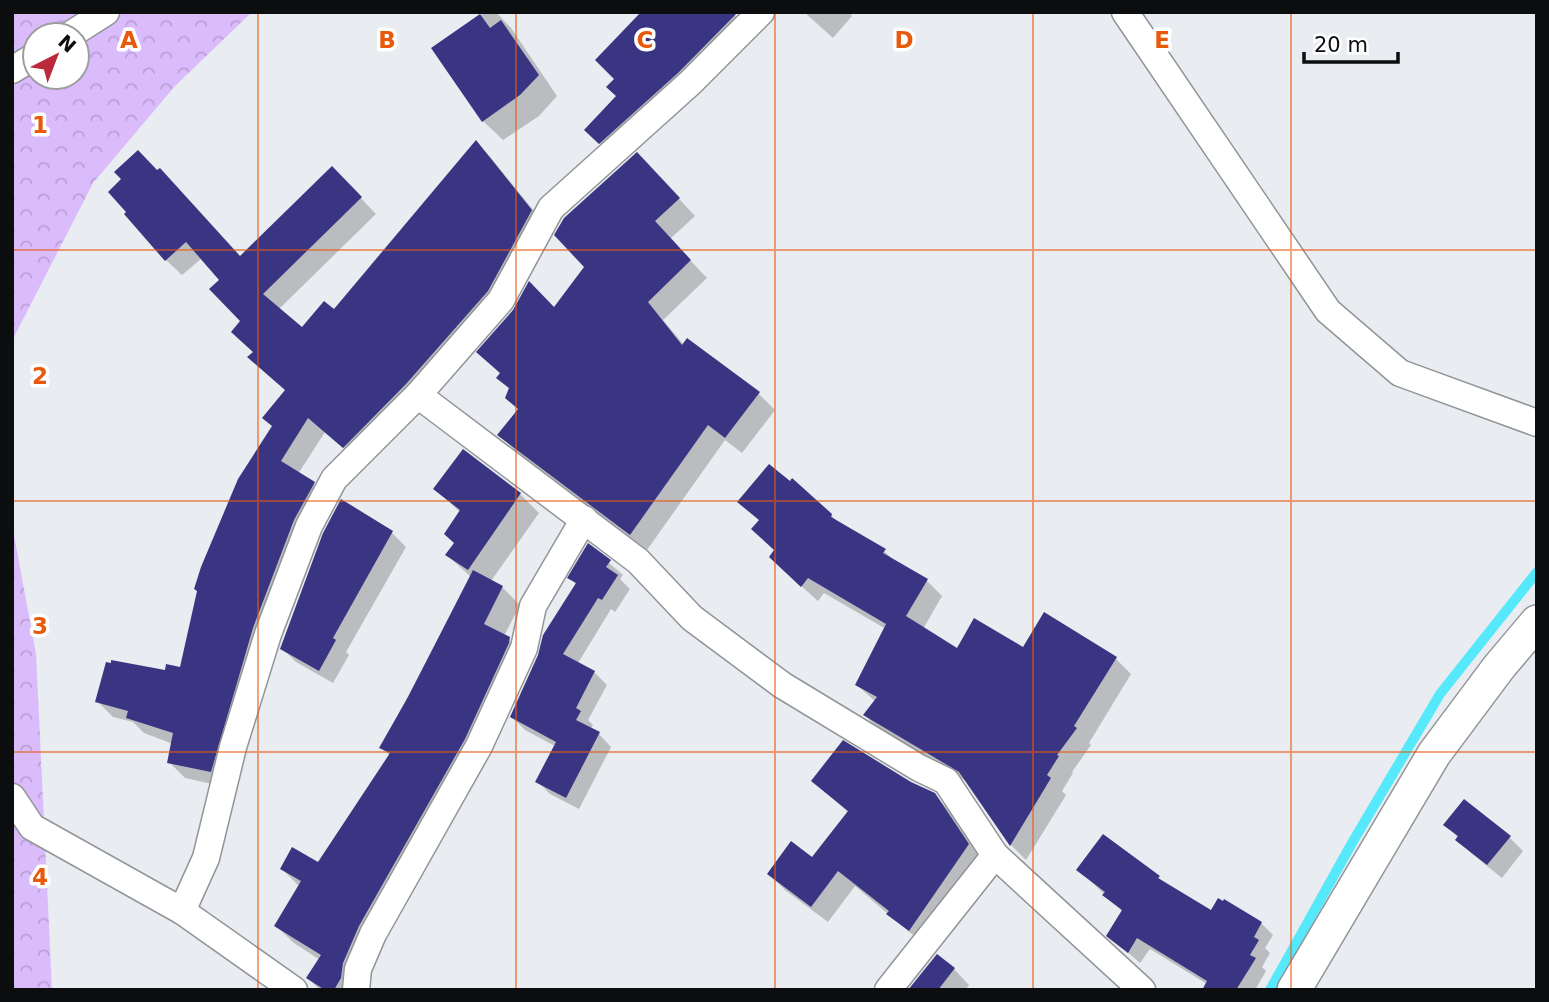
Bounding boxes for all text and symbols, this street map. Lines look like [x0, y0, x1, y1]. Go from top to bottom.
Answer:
north arrow [21, 21, 91, 91]
scale bar [1304, 21, 1398, 65]
text: A [120, 27, 138, 53]
text: B [378, 27, 396, 53]
text: C [637, 27, 653, 53]
text: D [894, 27, 914, 53]
text: E [1154, 27, 1170, 53]
text: N [54, 30, 81, 57]
text: 20 m [1314, 33, 1368, 57]
text: 1 [32, 112, 48, 138]
text: 2 [32, 363, 48, 389]
text: 3 [32, 613, 48, 639]
text: 4 [32, 864, 48, 890]

